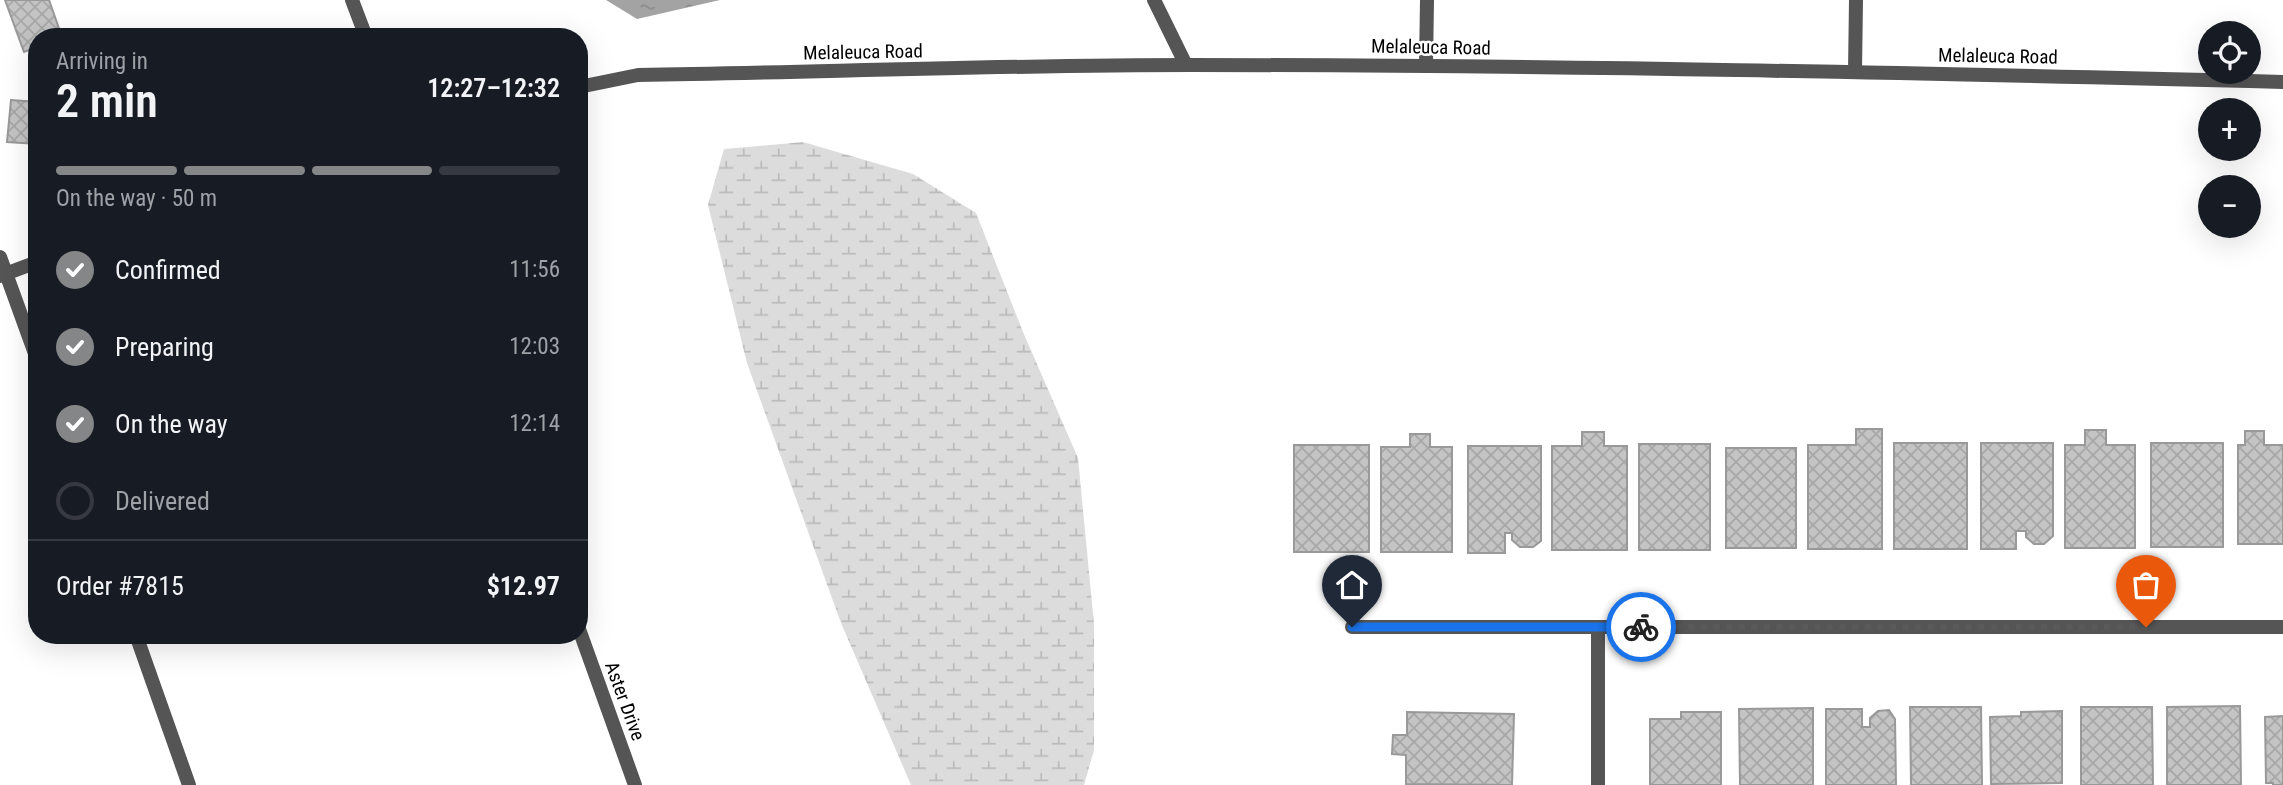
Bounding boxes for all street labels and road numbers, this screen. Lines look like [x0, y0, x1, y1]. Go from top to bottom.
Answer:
street label: Melaleuca Road [1371, 34, 1491, 60]
street label: Melaleuca Road [803, 39, 923, 65]
street label: Melaleuca Road [1938, 43, 2058, 69]
street label: Aster Drive [600, 658, 650, 744]

